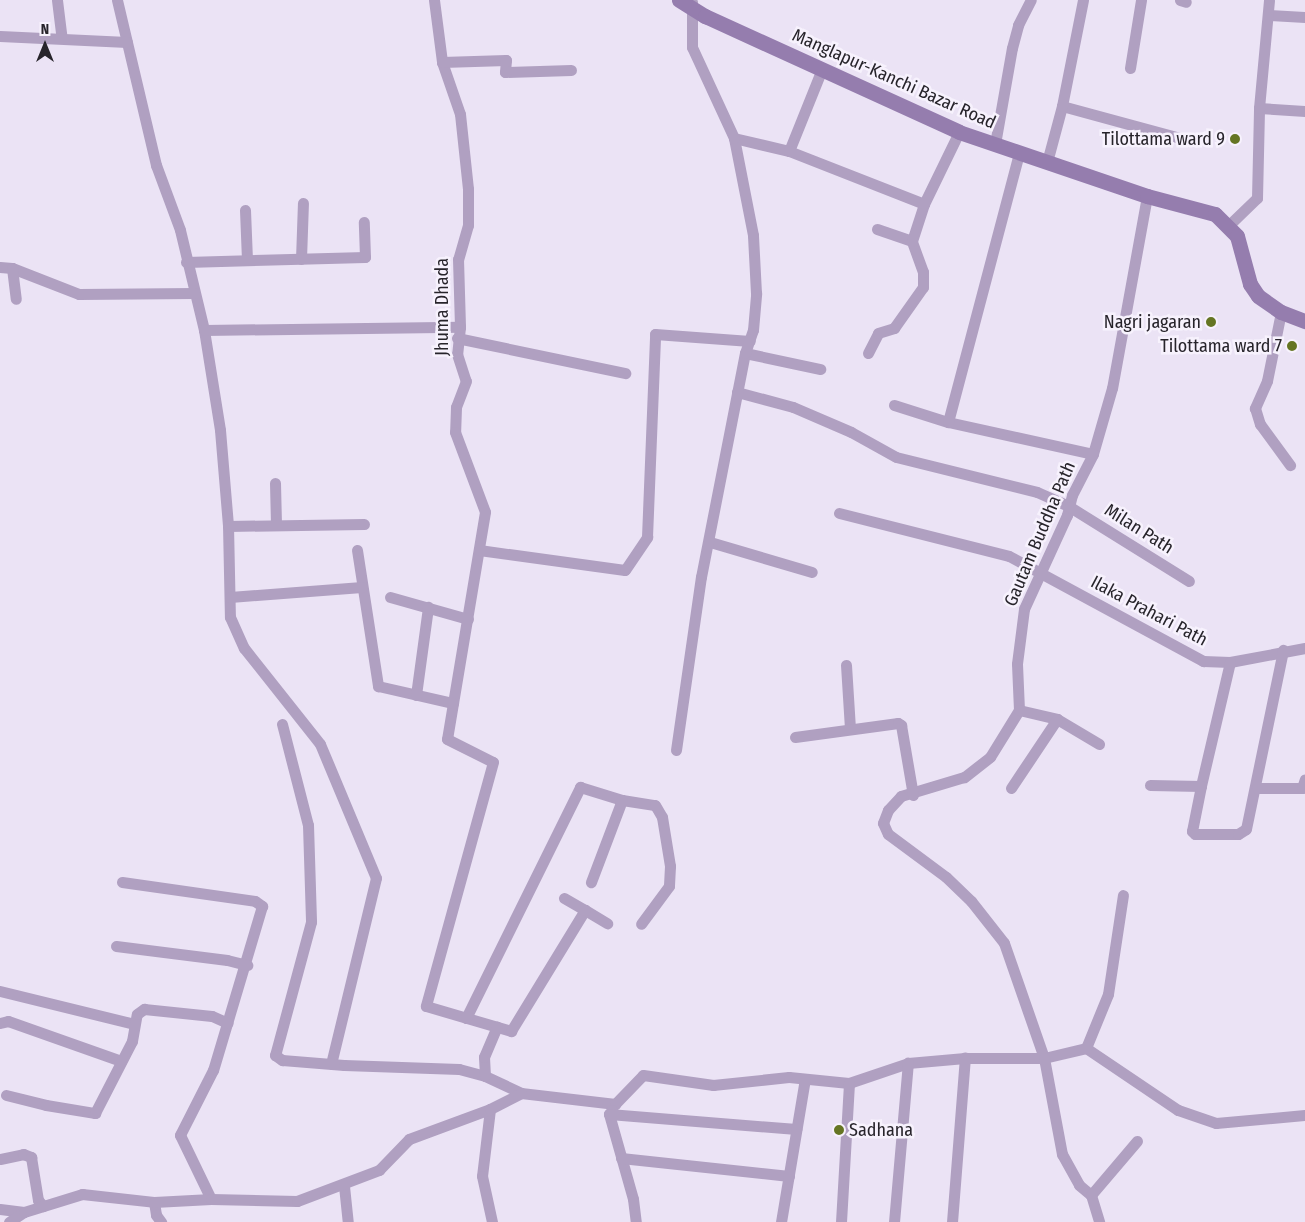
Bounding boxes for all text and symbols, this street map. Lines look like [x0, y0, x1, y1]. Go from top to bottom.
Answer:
north arrow [20, 20, 70, 70]
text: N [41, 21, 49, 38]
street label: Manglapur-Kanchi Bazar Road [789, 24, 999, 134]
place label: Tilottama ward 9 [1102, 128, 1225, 150]
marker: Tilottama ward 9 [1229, 133, 1241, 145]
street label: Jhuma Dhada [431, 258, 453, 356]
place label: Nagri jagaran [1104, 311, 1201, 333]
marker: Nagri jagaran [1205, 316, 1217, 328]
place label: Tilottama ward 7 [1160, 335, 1282, 357]
marker: Tilottama ward 7 [1286, 340, 1298, 352]
street label: Gautam Buddha Path [1000, 458, 1080, 610]
street label: Milan Path [1101, 499, 1177, 559]
street label: Ilaka Prahari Path [1087, 571, 1211, 651]
place label: Sadhana [849, 1119, 913, 1141]
marker: Sadhana [833, 1124, 845, 1136]

